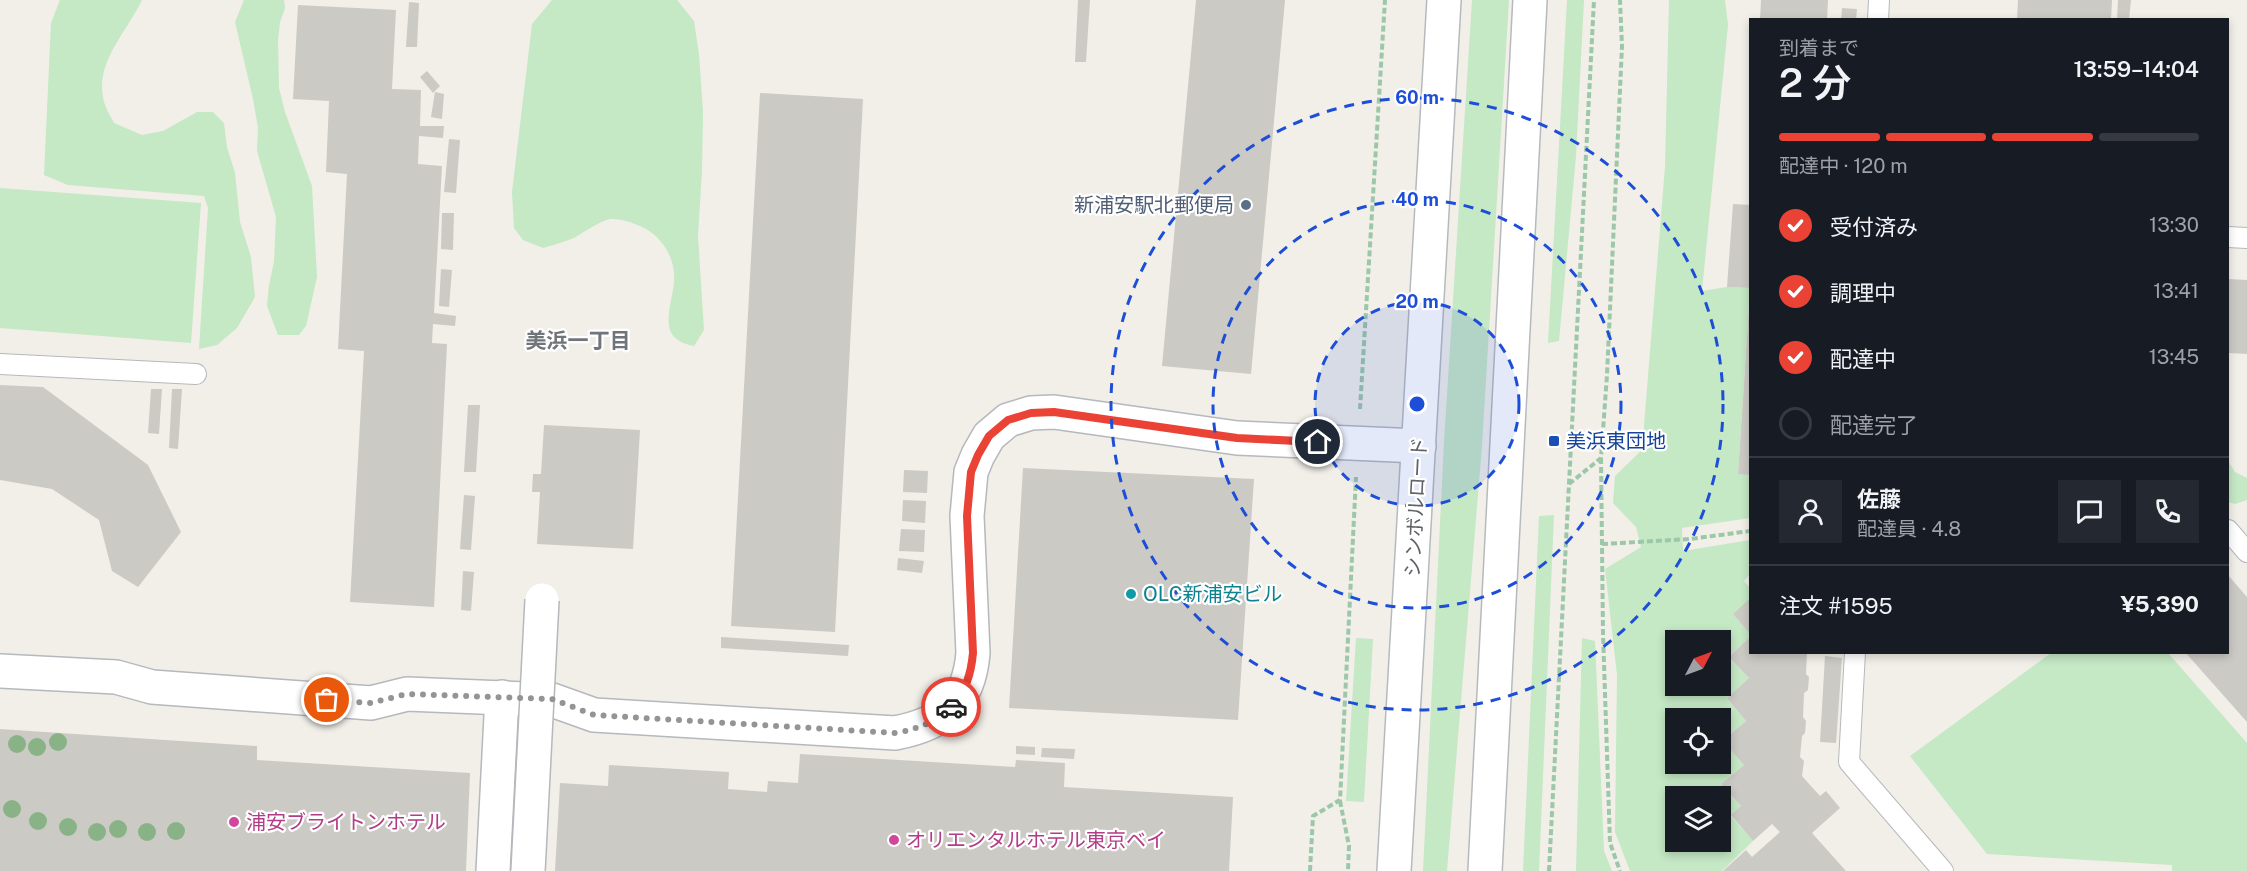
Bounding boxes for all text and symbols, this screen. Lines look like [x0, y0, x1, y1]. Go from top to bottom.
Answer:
text: 到着まで [1779, 36, 1859, 60]
text: 13:59–14:04 [2074, 56, 2199, 82]
text: 2 分 [1779, 60, 1851, 106]
text: 60 m [1395, 87, 1439, 108]
text: 配達中 · 120 m [1779, 154, 1908, 178]
text: 40 m [1395, 189, 1439, 210]
place label: 新浦安駅北郵便局 [1074, 193, 1234, 217]
marker: 新浦安駅北郵便局 [1239, 198, 1253, 212]
icon: check [1779, 209, 1812, 242]
text: 13:30 [2149, 213, 2199, 237]
text: 受付済み [1830, 214, 1918, 240]
icon: check [1779, 275, 1812, 308]
text: 13:41 [2153, 279, 2199, 303]
text: 調理中 [1830, 280, 1896, 306]
text: 20 m [1395, 291, 1439, 312]
district label: 美浜一丁目 [526, 328, 631, 353]
icon: check [1779, 341, 1812, 374]
text: 13:45 [2149, 345, 2199, 369]
text: 配達中 [1830, 346, 1896, 372]
centre of rings [1407, 394, 1427, 414]
text: 配達完了 [1830, 412, 1918, 438]
pin [1292, 416, 1343, 467]
icon: home [1301, 425, 1334, 458]
place label: 美浜東団地 [1566, 429, 1666, 453]
marker: 美浜東団地 [1547, 434, 1561, 448]
street label: シンボルロード [1400, 436, 1432, 578]
button: person [1779, 480, 1842, 543]
button: chat [2058, 480, 2121, 543]
button: phone [2136, 480, 2199, 543]
text: 佐藤 [1857, 486, 1901, 512]
text: 配達員 · 4.8 [1857, 517, 1961, 541]
place label: OLC新浦安ビル [1143, 582, 1283, 606]
marker: OLC新浦安ビル [1124, 587, 1138, 601]
text: ¥5,390 [2120, 591, 2199, 617]
text: 注文 #1595 [1779, 593, 1893, 619]
north arrow [1665, 630, 1731, 696]
map controls [1665, 630, 1731, 852]
pin [301, 674, 352, 725]
courier [921, 677, 981, 737]
icon: bag [310, 683, 343, 716]
icon: car [935, 691, 968, 724]
button: locate [1665, 708, 1731, 774]
button: layers [1665, 786, 1731, 852]
place label: 浦安ブライトンホテル [246, 810, 446, 834]
marker: 浦安ブライトンホテル [227, 815, 241, 829]
place label: オリエンタルホテル東京ベイ [906, 828, 1166, 852]
marker: オリエンタルホテル東京ベイ [887, 833, 901, 847]

